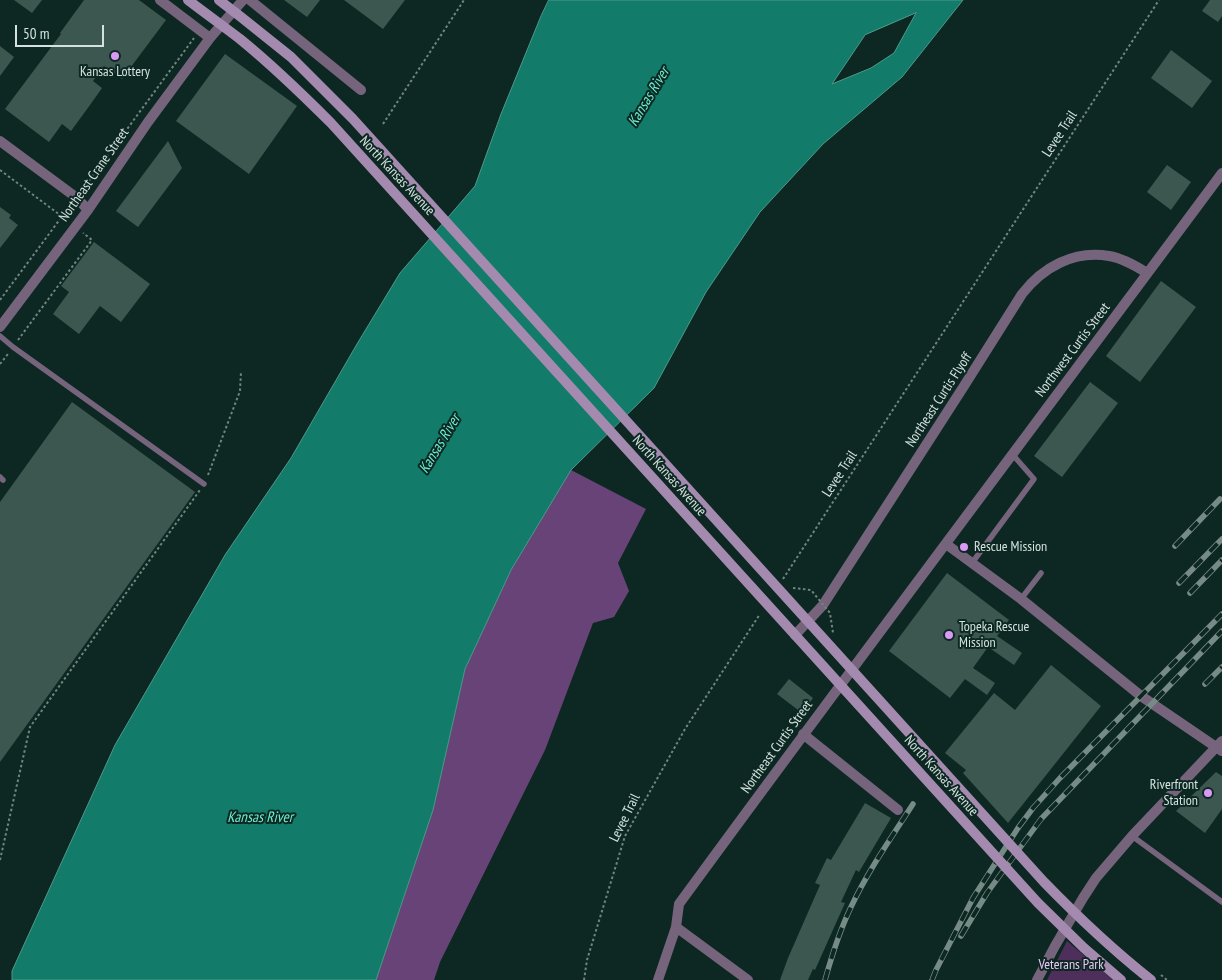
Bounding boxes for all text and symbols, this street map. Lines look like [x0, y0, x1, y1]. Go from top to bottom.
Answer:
scale bar [18, 15, 106, 47]
text: 50 m [23, 24, 49, 43]
marker: Kansas Lottery [109, 50, 121, 62]
place label: Kansas Lottery [80, 64, 150, 80]
water label: Kansas River [624, 64, 674, 130]
street label: Levee Trail [1039, 108, 1081, 160]
street label: Northeast Crane Street [56, 125, 132, 225]
street label: North Kansas Avenue [356, 133, 438, 219]
street label: Northwest Curtis Street [1032, 300, 1114, 400]
street label: Northeast Curtis Flyoff [902, 350, 976, 450]
water label: Kansas River [415, 411, 465, 477]
street label: North Kansas Avenue [628, 432, 710, 520]
street label: Levee Trail [819, 448, 861, 500]
place label: Rescue Mission [974, 539, 1047, 555]
marker: Rescue Mission [958, 541, 970, 553]
place label: Topeka Rescue Mission [959, 619, 1029, 652]
marker: Topeka Rescue Mission [943, 629, 955, 641]
street label: Northeast Curtis Street [738, 697, 816, 797]
street label: North Kansas Avenue [900, 732, 982, 820]
place label: Riverfront Station [1150, 777, 1198, 810]
marker: Riverfront Station [1202, 787, 1214, 799]
street label: Levee Trail [606, 791, 644, 845]
water label: Kansas River [227, 809, 293, 827]
park label: Veterans Park [1038, 957, 1104, 973]

